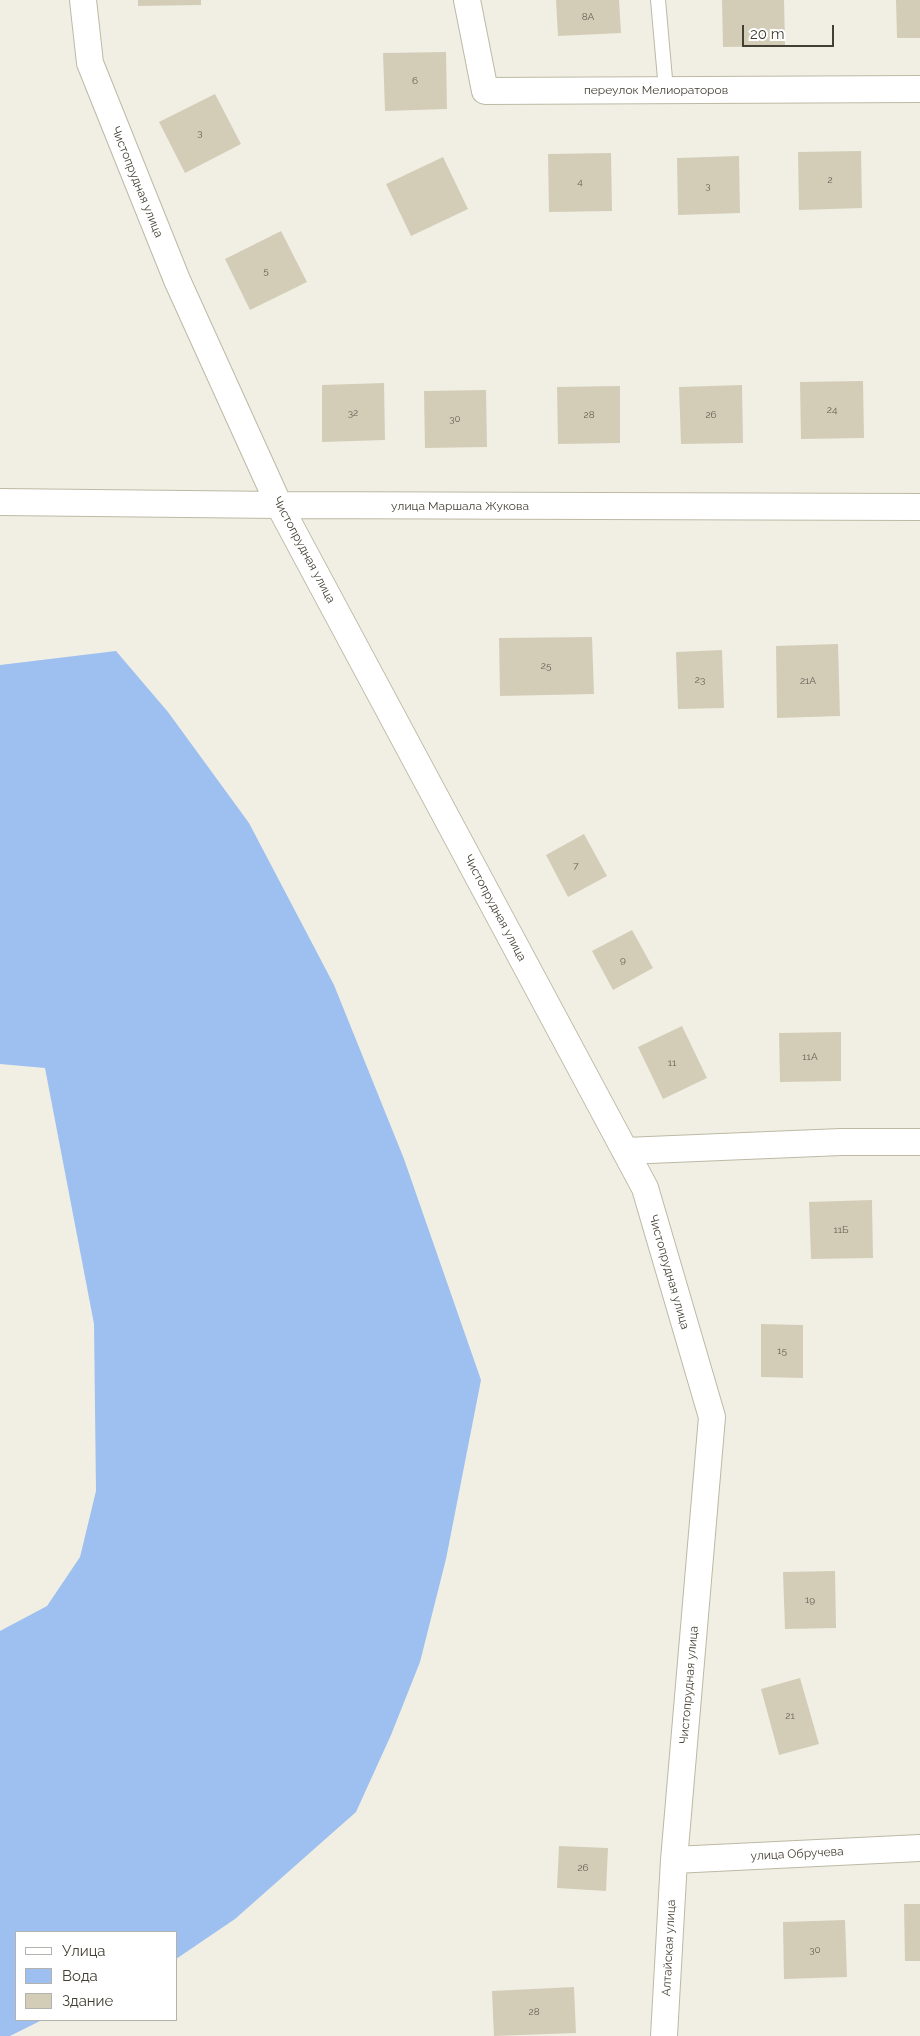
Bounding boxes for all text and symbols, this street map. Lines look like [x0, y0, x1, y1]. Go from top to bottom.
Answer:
house number: 8А [582, 11, 594, 23]
scale bar [745, 15, 838, 47]
text: 20 m [750, 25, 785, 43]
house number: 6 [412, 75, 418, 87]
street label: переулок Мелиораторов [584, 83, 728, 97]
street label: Чистопрудная улица [108, 124, 166, 240]
house number: 3 [197, 127, 203, 139]
house number: 2 [827, 174, 833, 186]
house number: 4 [577, 176, 583, 188]
house number: 3 [705, 180, 711, 192]
house number: 5 [263, 265, 269, 277]
house number: 24 [827, 404, 837, 416]
house number: 32 [348, 407, 358, 419]
house number: 28 [583, 409, 595, 421]
house number: 26 [705, 409, 717, 421]
house number: 30 [449, 413, 461, 425]
street label: Чистопрудная улица [270, 494, 338, 606]
street label: улица Маршала Жукова [391, 499, 529, 513]
house number: 25 [541, 660, 551, 672]
house number: 23 [695, 674, 705, 686]
house number: 21А [800, 675, 816, 687]
street label: Чистопрудная улица [461, 852, 529, 964]
house number: 7 [573, 860, 579, 872]
house number: 9 [620, 954, 626, 966]
house number: 11А [802, 1051, 818, 1063]
house number: 11 [668, 1057, 676, 1069]
street label: Чистопрудная улица [646, 1213, 692, 1331]
house number: 11Б [833, 1224, 849, 1236]
house number: 15 [777, 1345, 787, 1357]
house number: 19 [805, 1594, 815, 1606]
street label: Чистопрудная улица [677, 1625, 701, 1745]
house number: 21 [785, 1710, 795, 1722]
street label: улица Обручева [750, 1844, 844, 1864]
house number: 26 [577, 1862, 589, 1874]
street label: Алтайская улица [659, 1899, 679, 1997]
legend [15, 1931, 178, 2021]
text: Улица [62, 1942, 106, 1960]
house number: 30 [809, 1944, 821, 1956]
text: Вода [62, 1967, 98, 1985]
text: Здание [62, 1992, 113, 2010]
house number: 28 [528, 2006, 540, 2018]

